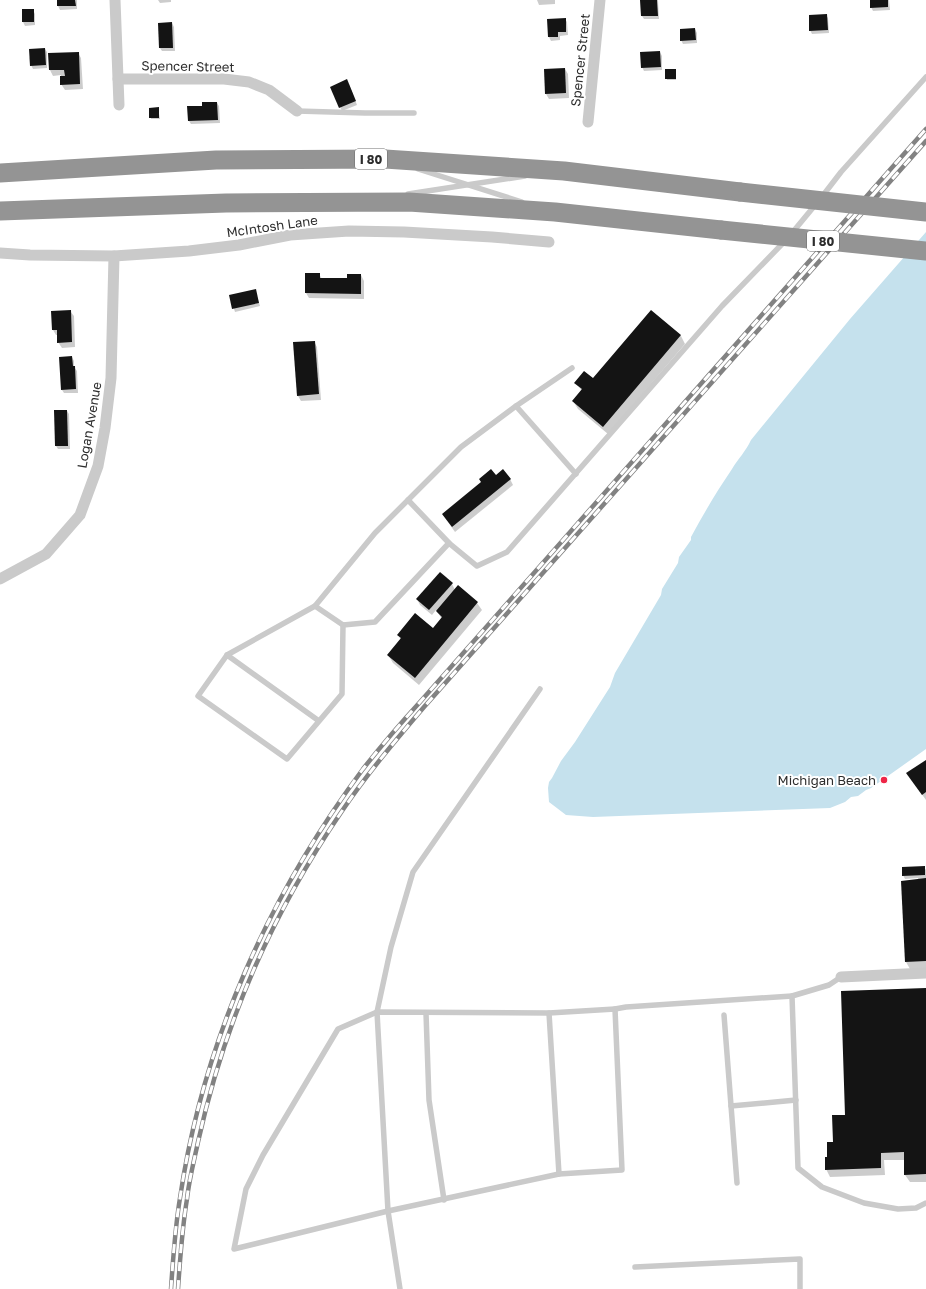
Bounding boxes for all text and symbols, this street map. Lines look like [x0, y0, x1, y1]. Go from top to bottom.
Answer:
street label: Spencer Street [567, 13, 593, 107]
street label: Spencer Street [141, 57, 235, 75]
road number: I 80 [355, 149, 387, 169]
street label: McIntosh Lane [225, 212, 319, 240]
road number: I 80 [807, 231, 839, 251]
street label: Logan Avenue [74, 380, 104, 470]
place label: Michigan Beach [778, 772, 876, 788]
marker: Michigan Beach [879, 775, 889, 785]

